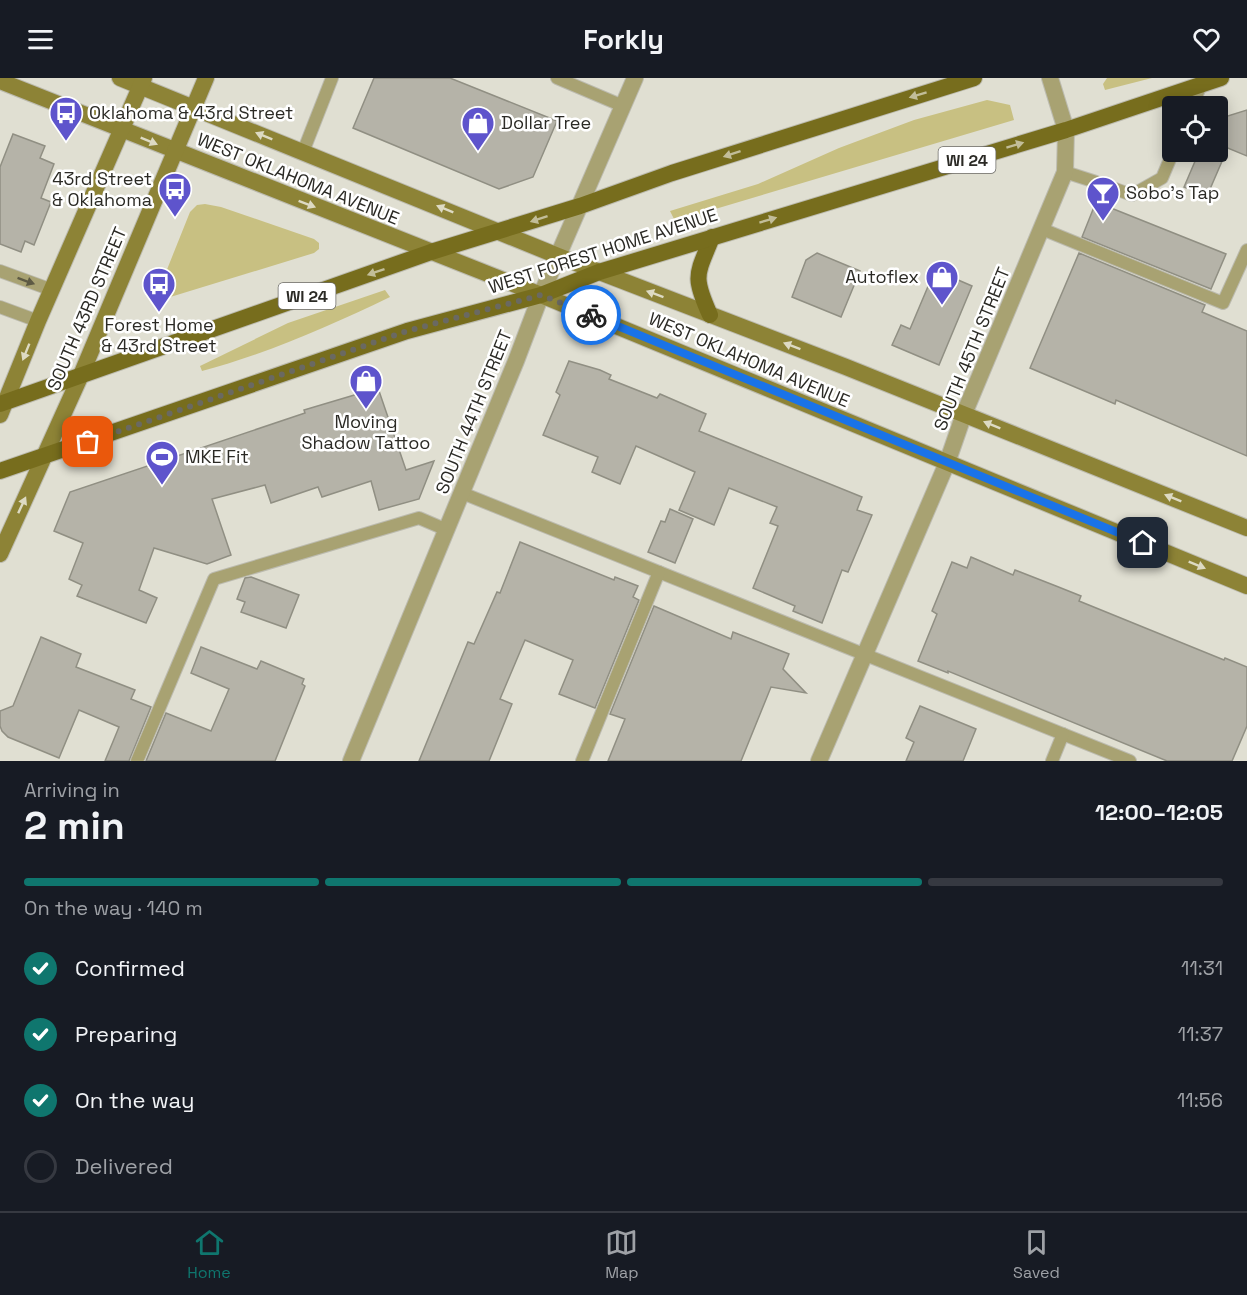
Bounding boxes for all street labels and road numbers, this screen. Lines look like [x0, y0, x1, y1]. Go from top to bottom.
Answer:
street label: WEST OKLAHOMA AVENUE [194, 127, 403, 230]
road number: WI 24 [938, 147, 996, 173]
street label: WEST FOREST HOME AVENUE [486, 203, 720, 298]
street label: SOUTH 43RD STREET [42, 223, 132, 394]
street label: SOUTH 45TH STREET [928, 263, 1015, 434]
road number: WI 24 [278, 283, 336, 309]
street label: WEST OKLAHOMA AVENUE [645, 307, 853, 412]
street label: SOUTH 44TH STREET [430, 326, 517, 497]

